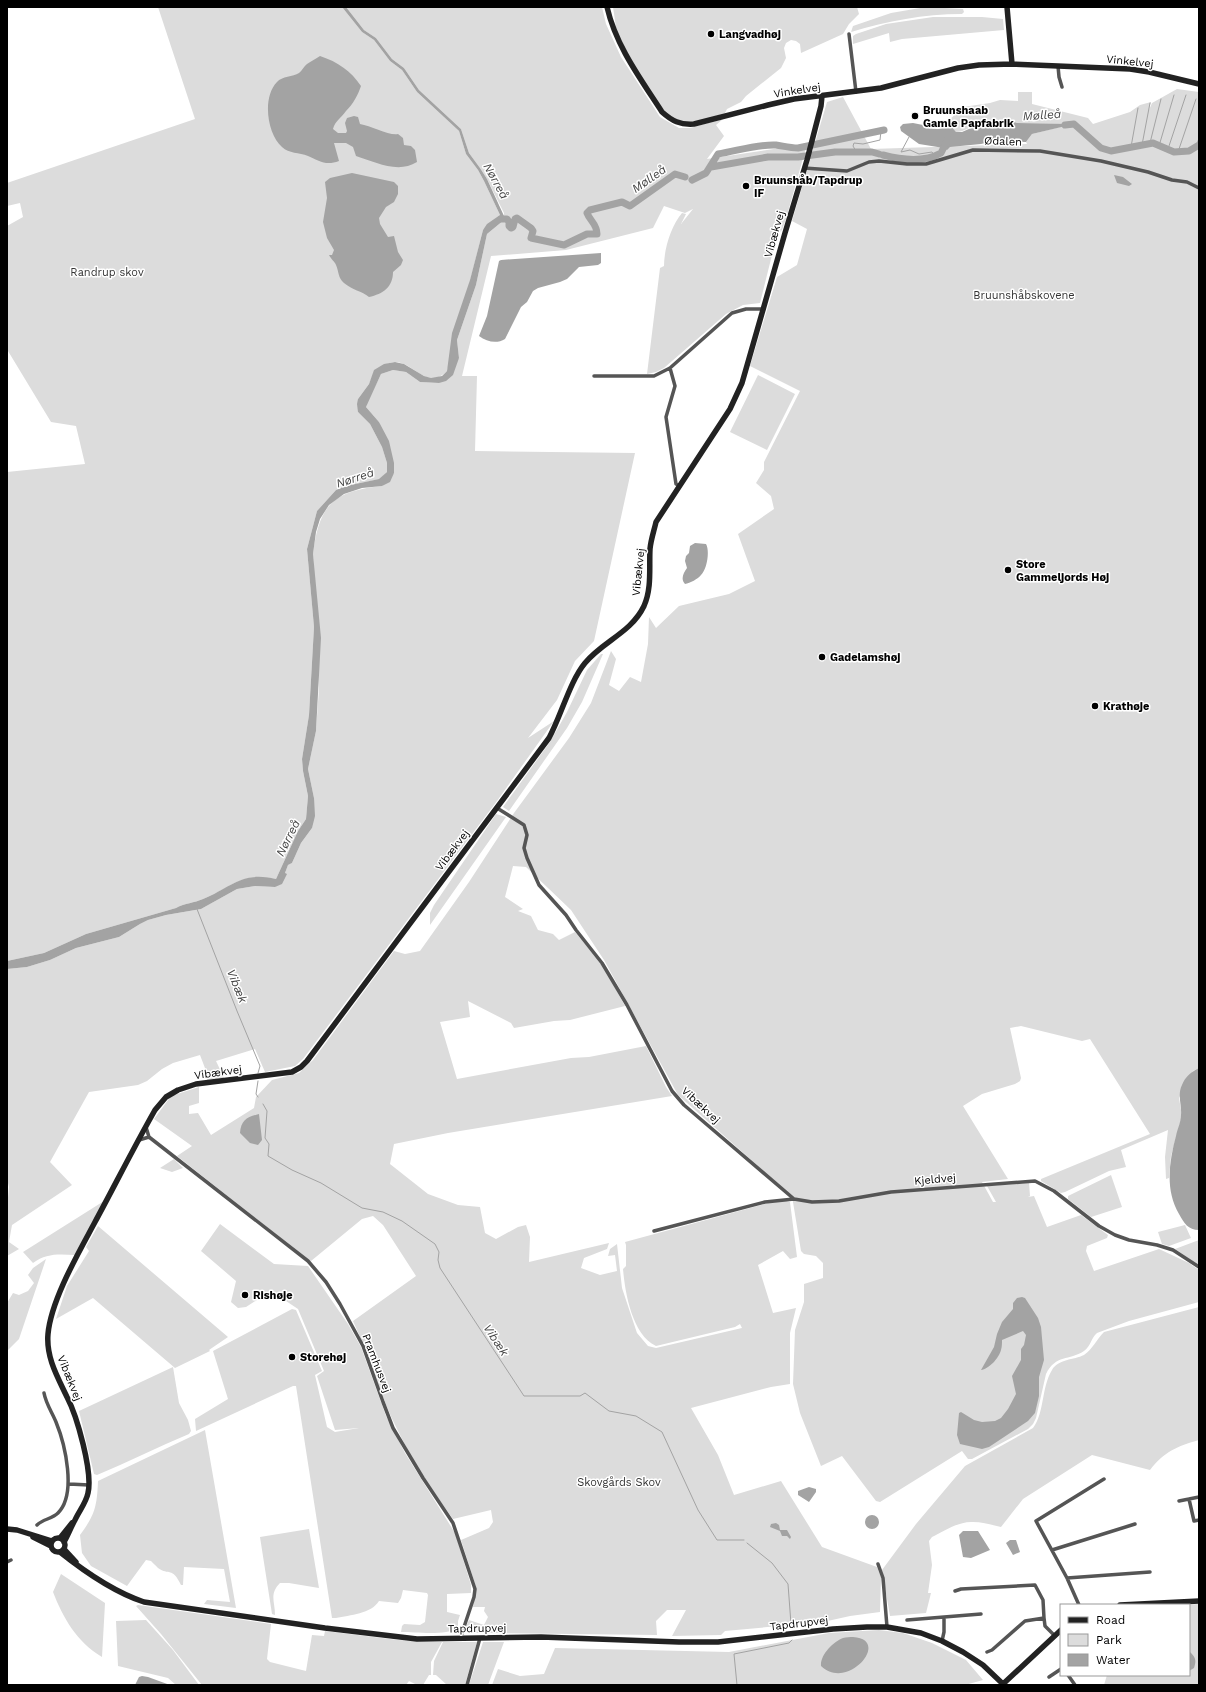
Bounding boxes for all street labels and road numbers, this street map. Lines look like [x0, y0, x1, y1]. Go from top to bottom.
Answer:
street label: Vinkelvej [1106, 53, 1154, 70]
street label: Vinkelvej [773, 80, 822, 101]
street label: Ødalen [984, 134, 1022, 149]
street label: Vibækvej [762, 209, 787, 259]
street label: Vibækvej [630, 547, 647, 597]
street label: Vibækvej [433, 827, 472, 873]
street label: Vibækvej [193, 1063, 243, 1082]
street label: Vibækvej [679, 1084, 723, 1127]
street label: Kjeldvej [914, 1171, 956, 1188]
street label: Pramhusvej [359, 1332, 394, 1395]
street label: Vibækvej [55, 1353, 85, 1403]
street label: Tapdrupvej [769, 1613, 829, 1634]
street label: Tapdrupvej [448, 1621, 507, 1636]

